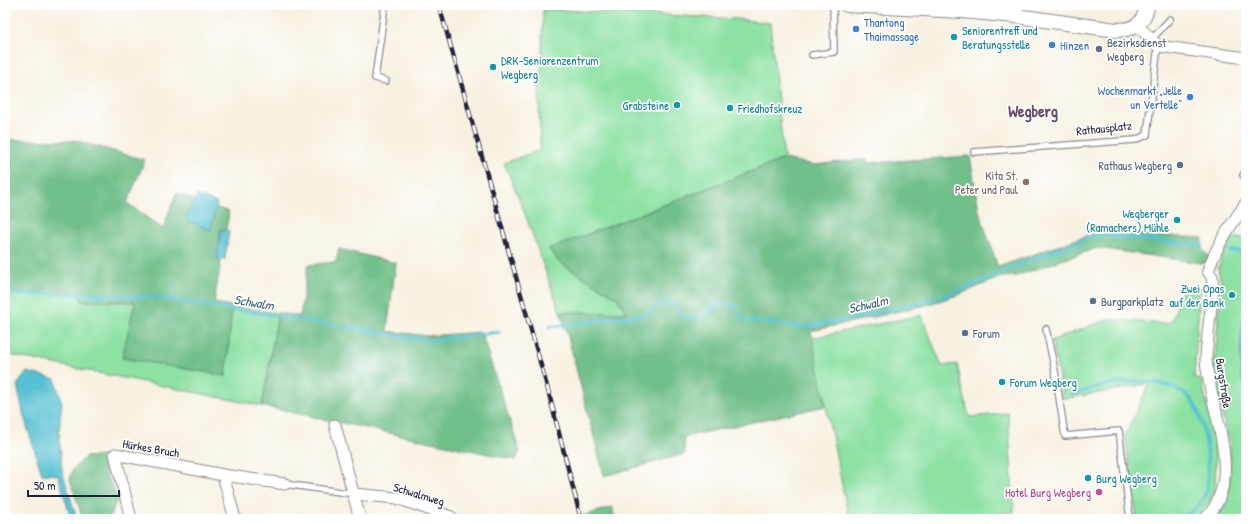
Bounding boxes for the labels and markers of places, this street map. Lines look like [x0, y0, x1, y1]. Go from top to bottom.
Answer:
place label: Thantong Thaimassage [864, 14, 919, 45]
place label: Seniorentreff und Beratungsstelle [962, 22, 1038, 53]
marker: Thantong Thaimassage [851, 24, 861, 34]
marker: Seniorentreff und Beratungsstelle [949, 32, 959, 42]
place label: Bezirksdienst Wegberg [1107, 34, 1167, 65]
place label: Hinzen [1060, 37, 1089, 54]
marker: Hinzen [1047, 40, 1057, 50]
marker: Bezirksdienst Wegberg [1094, 44, 1104, 54]
place label: DRK-Seniorenzentrum Wegberg [501, 52, 598, 83]
marker: DRK-Seniorenzentrum Wegberg [488, 62, 498, 72]
place label: Wochenmarkt „Jelle un Vertelle“ [1098, 82, 1182, 113]
marker: Wochenmarkt „Jelle un Vertelle“ [1185, 92, 1195, 102]
place label: Grabsteine [623, 97, 669, 114]
marker: Grabsteine [672, 100, 682, 110]
place label: Friedhofskreuz [737, 100, 802, 117]
marker: Friedhofskreuz [725, 103, 735, 113]
place label: Rathaus Wegberg [1099, 157, 1172, 174]
marker: Rathaus Wegberg [1175, 160, 1185, 170]
place label: Kita St. Peter und Paul [955, 167, 1019, 198]
marker: Kita St. Peter und Paul [1021, 177, 1031, 187]
place label: Wegberger (Ramachers) Mühle [1086, 205, 1169, 236]
marker: Wegberger (Ramachers) Mühle [1172, 215, 1182, 225]
place label: Zwei Opas auf der Bank [1169, 280, 1224, 311]
marker: Zwei Opas auf der Bank [1227, 290, 1237, 300]
place label: Burgparkplatz [1101, 293, 1164, 310]
marker: Burgparkplatz [1088, 296, 1098, 306]
place label: Forum [972, 325, 1000, 342]
marker: Forum [960, 328, 970, 338]
place label: Forum Wegberg [1009, 374, 1077, 391]
marker: Forum Wegberg [997, 377, 1007, 387]
place label: Burg Wegberg [1096, 470, 1157, 487]
marker: Burg Wegberg [1083, 473, 1093, 483]
place label: Hotel Burg Wegberg [1005, 484, 1091, 501]
marker: Hotel Burg Wegberg [1094, 487, 1104, 497]

